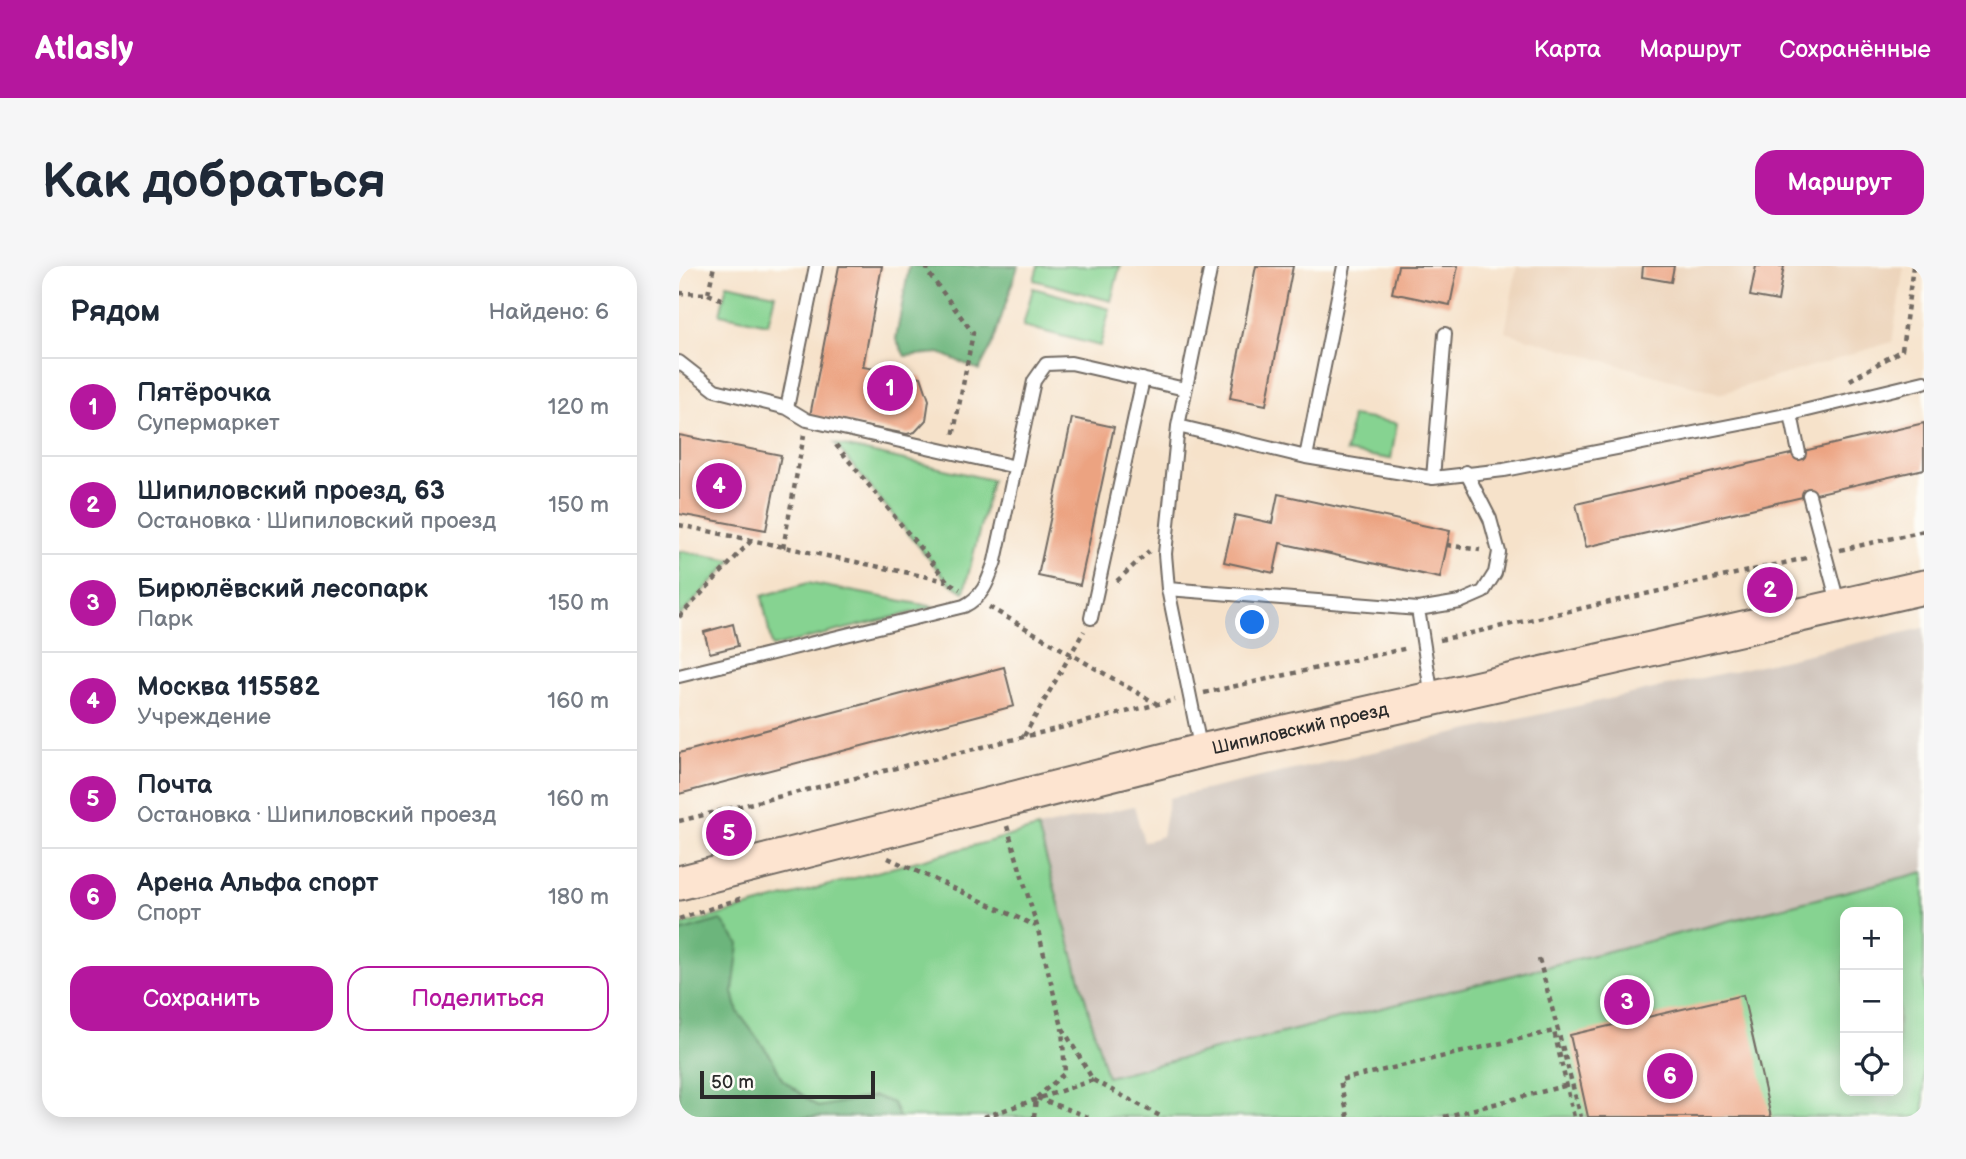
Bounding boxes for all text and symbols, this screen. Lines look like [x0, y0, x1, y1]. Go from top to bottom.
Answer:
text: Atlasly [35, 29, 133, 69]
text: Карта [1534, 35, 1601, 64]
text: Маршрут [1639, 35, 1741, 64]
text: Сохранённые [1779, 35, 1931, 64]
button: Маршрут [1755, 150, 1924, 215]
text: Как добраться [42, 153, 386, 212]
text: Рядом [70, 294, 160, 330]
text: Найдено: 6 [488, 298, 609, 326]
pin: 1 [867, 362, 913, 414]
text: Пятёрочка [137, 378, 271, 409]
text: 1 [88, 393, 98, 421]
text: 120 m [548, 393, 609, 421]
text: Супермаркет [137, 409, 280, 437]
pin: 4 [696, 460, 742, 512]
text: Шипиловский проезд, 63 [137, 476, 445, 507]
text: 2 [86, 491, 100, 519]
text: 150 m [548, 491, 609, 519]
text: Остановка · Шипиловский проезд [137, 507, 496, 535]
pin: 2 [1747, 564, 1793, 616]
text: Бирюлёвский лесопарк [137, 574, 428, 605]
text: 3 [86, 589, 100, 617]
text: 150 m [548, 589, 609, 617]
text: Парк [137, 605, 193, 633]
your location [1235, 605, 1269, 639]
text: Москва 115582 [137, 672, 320, 703]
text: 4 [86, 687, 100, 715]
text: 160 m [547, 687, 609, 715]
street label: Шипиловский проезд [1210, 699, 1390, 759]
text: Учреждение [137, 703, 271, 731]
text: Почта [137, 770, 212, 801]
text: 5 [86, 785, 100, 813]
text: 160 m [547, 785, 609, 813]
text: Остановка · Шипиловский проезд [137, 801, 496, 829]
pin: 5 [706, 807, 752, 859]
text: Арена Альфа спорт [137, 868, 378, 899]
text: 6 [86, 883, 100, 911]
text: 180 m [548, 883, 609, 911]
text: Спорт [137, 899, 201, 927]
map controls [1840, 907, 1903, 1096]
button: + [1840, 907, 1903, 970]
button: Сохранить [70, 966, 333, 1031]
button: Поделиться [347, 966, 609, 1031]
button: − [1840, 970, 1903, 1033]
pin: 3 [1604, 976, 1650, 1028]
button: locate [1840, 1033, 1903, 1096]
pin: 6 [1647, 1050, 1693, 1102]
scale bar [700, 1068, 875, 1100]
text: 50 m [711, 1071, 754, 1094]

